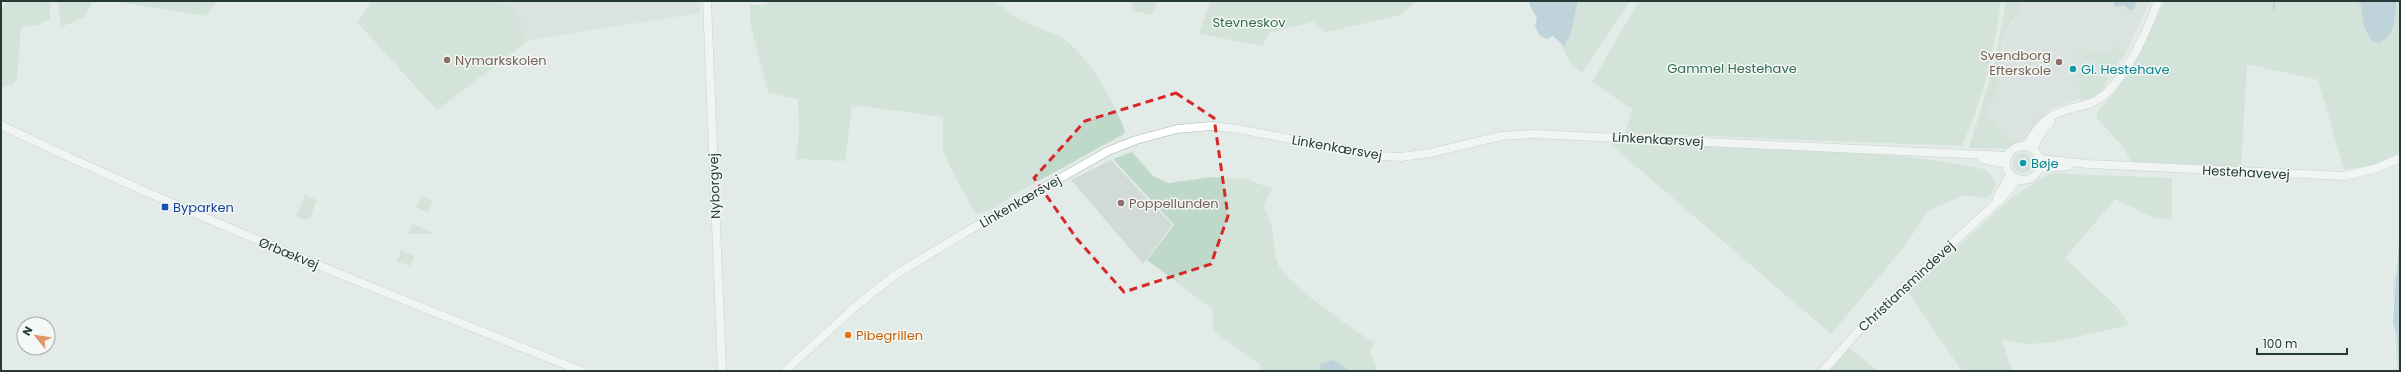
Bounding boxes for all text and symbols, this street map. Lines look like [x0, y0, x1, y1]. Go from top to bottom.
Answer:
park label: Stevneskov [1212, 13, 1286, 32]
place label: Svendborg Efterskole [1980, 46, 2051, 80]
place label: Nymarkskolen [455, 51, 547, 70]
marker: Nymarkskolen [442, 55, 452, 65]
marker: Svendborg Efterskole [2054, 57, 2064, 67]
park label: Gammel Hestehave [1667, 59, 1797, 78]
place label: Gl. Hestehave [2081, 60, 2170, 79]
marker: Gl. Hestehave [2068, 64, 2078, 74]
street label: Linkenkærsvej [1612, 128, 1704, 151]
street label: Linkenkærsvej [1290, 130, 1384, 165]
street label: Nyborgvej [704, 153, 725, 219]
place label: Bøje [2031, 154, 2059, 173]
marker: Bøje [2018, 158, 2028, 168]
street label: Hestehavevej [2202, 161, 2290, 184]
street label: Linkenkærsvej [976, 170, 1065, 233]
place label: Poppellunden [1129, 194, 1219, 213]
place label: Byparken [173, 198, 234, 217]
marker: Poppellunden [1116, 198, 1126, 208]
marker: Byparken [160, 202, 170, 212]
street label: Ørbækvej [256, 233, 322, 274]
street label: Christiansmindevej [1854, 237, 1959, 336]
north arrow [16, 316, 56, 356]
text: N [18, 323, 36, 339]
place label: Pibegrillen [856, 326, 923, 345]
marker: Pibegrillen [843, 330, 853, 340]
scale bar [2257, 330, 2347, 356]
text: 100 m [2263, 335, 2297, 352]

